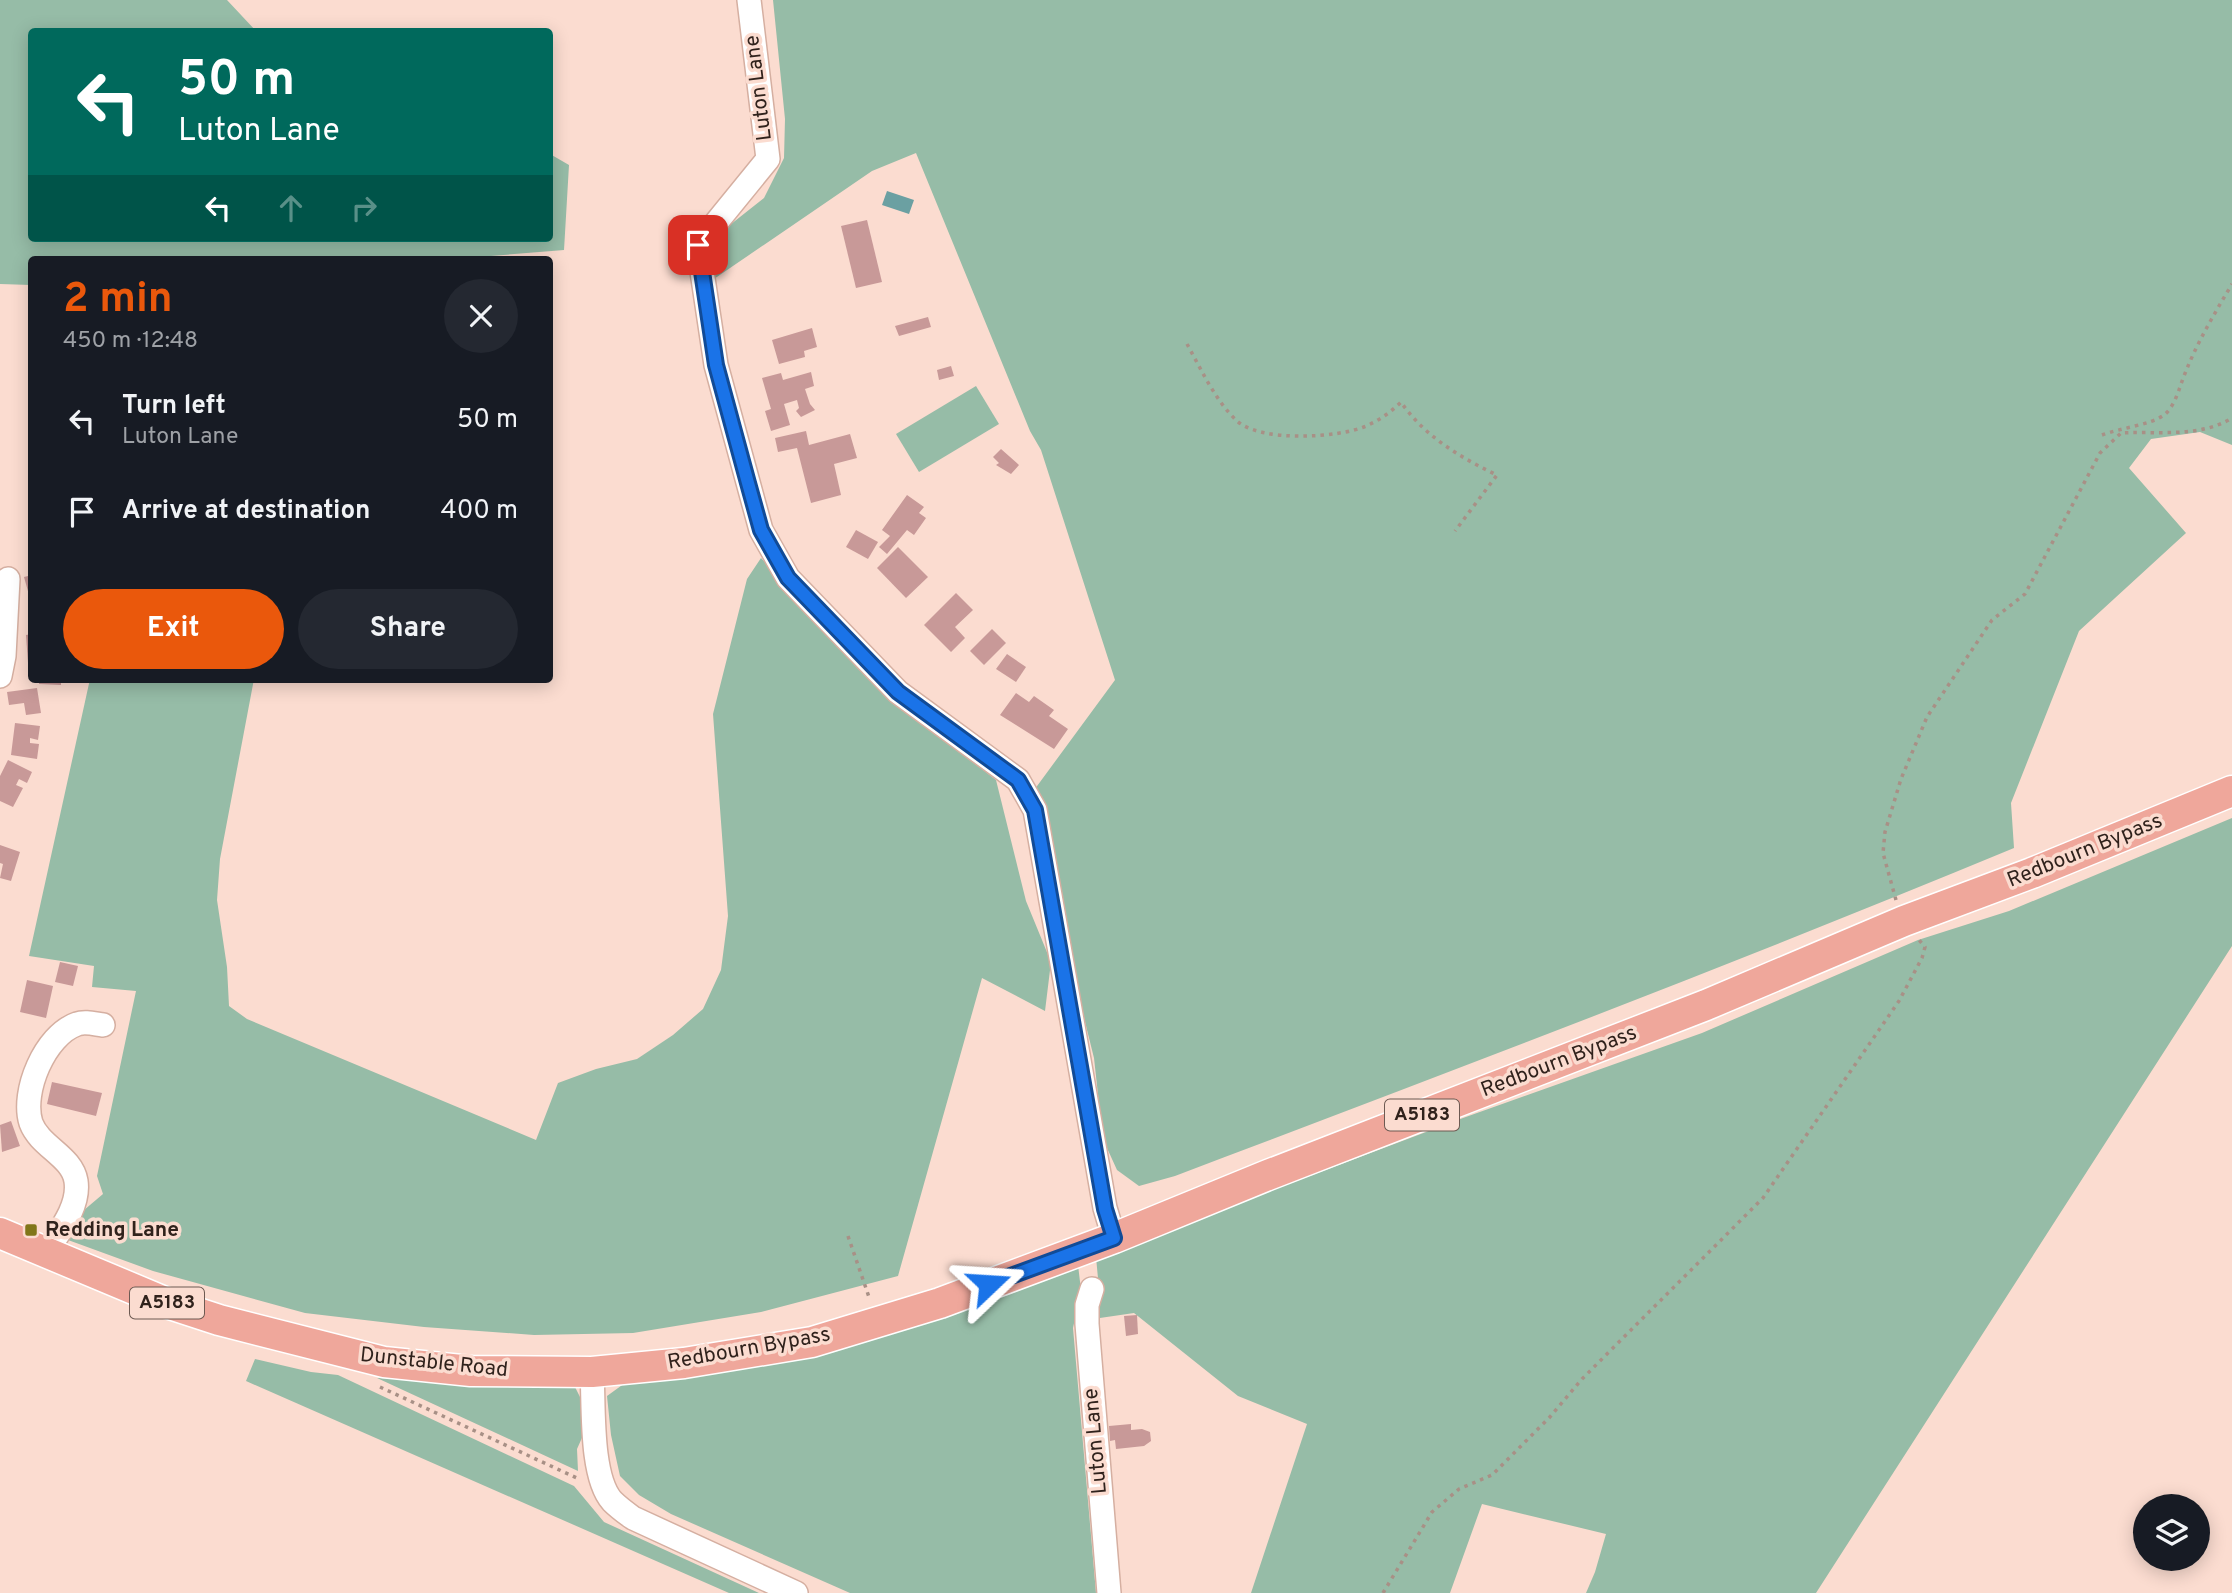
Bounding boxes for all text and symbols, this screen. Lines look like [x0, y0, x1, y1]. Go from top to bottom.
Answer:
street label: Luton Lane [739, 34, 779, 142]
text: 50 m [178, 51, 295, 113]
icon: left [63, 56, 154, 147]
text: Luton Lane [178, 112, 340, 152]
icon: left [199, 189, 237, 227]
icon: ahead [272, 189, 310, 227]
icon: right [345, 189, 383, 227]
pin [668, 215, 728, 275]
icon: arrive [679, 226, 717, 264]
text: 2 min [63, 274, 173, 327]
button: close [444, 279, 518, 353]
text: 450 m · 12:48 [63, 327, 198, 356]
text: Turn left [122, 390, 226, 423]
icon: left [63, 402, 101, 440]
text: 50 m [457, 404, 518, 437]
text: Luton Lane [122, 423, 238, 452]
icon: arrive [63, 493, 101, 531]
text: Arrive at destination [122, 495, 370, 528]
text: 400 m [441, 495, 518, 528]
button: Exit [63, 589, 284, 669]
button: Share [298, 589, 518, 669]
street label: Redbourn Bypass [2003, 808, 2167, 894]
street label: Redbourn Bypass [1477, 1020, 1641, 1104]
road number: A5183 [1385, 1100, 1459, 1130]
place label: Redding Lane [45, 1217, 179, 1244]
marker: Redding Lane [23, 1222, 39, 1238]
position arrow [952, 1247, 1026, 1321]
road number: A5183 [130, 1288, 204, 1318]
street label: Redbourn Bypass [665, 1321, 833, 1377]
street label: Dunstable Road [359, 1342, 509, 1384]
street label: Luton Lane [1078, 1387, 1114, 1495]
map controls [2133, 1494, 2210, 1571]
button: layers [2133, 1494, 2210, 1571]

